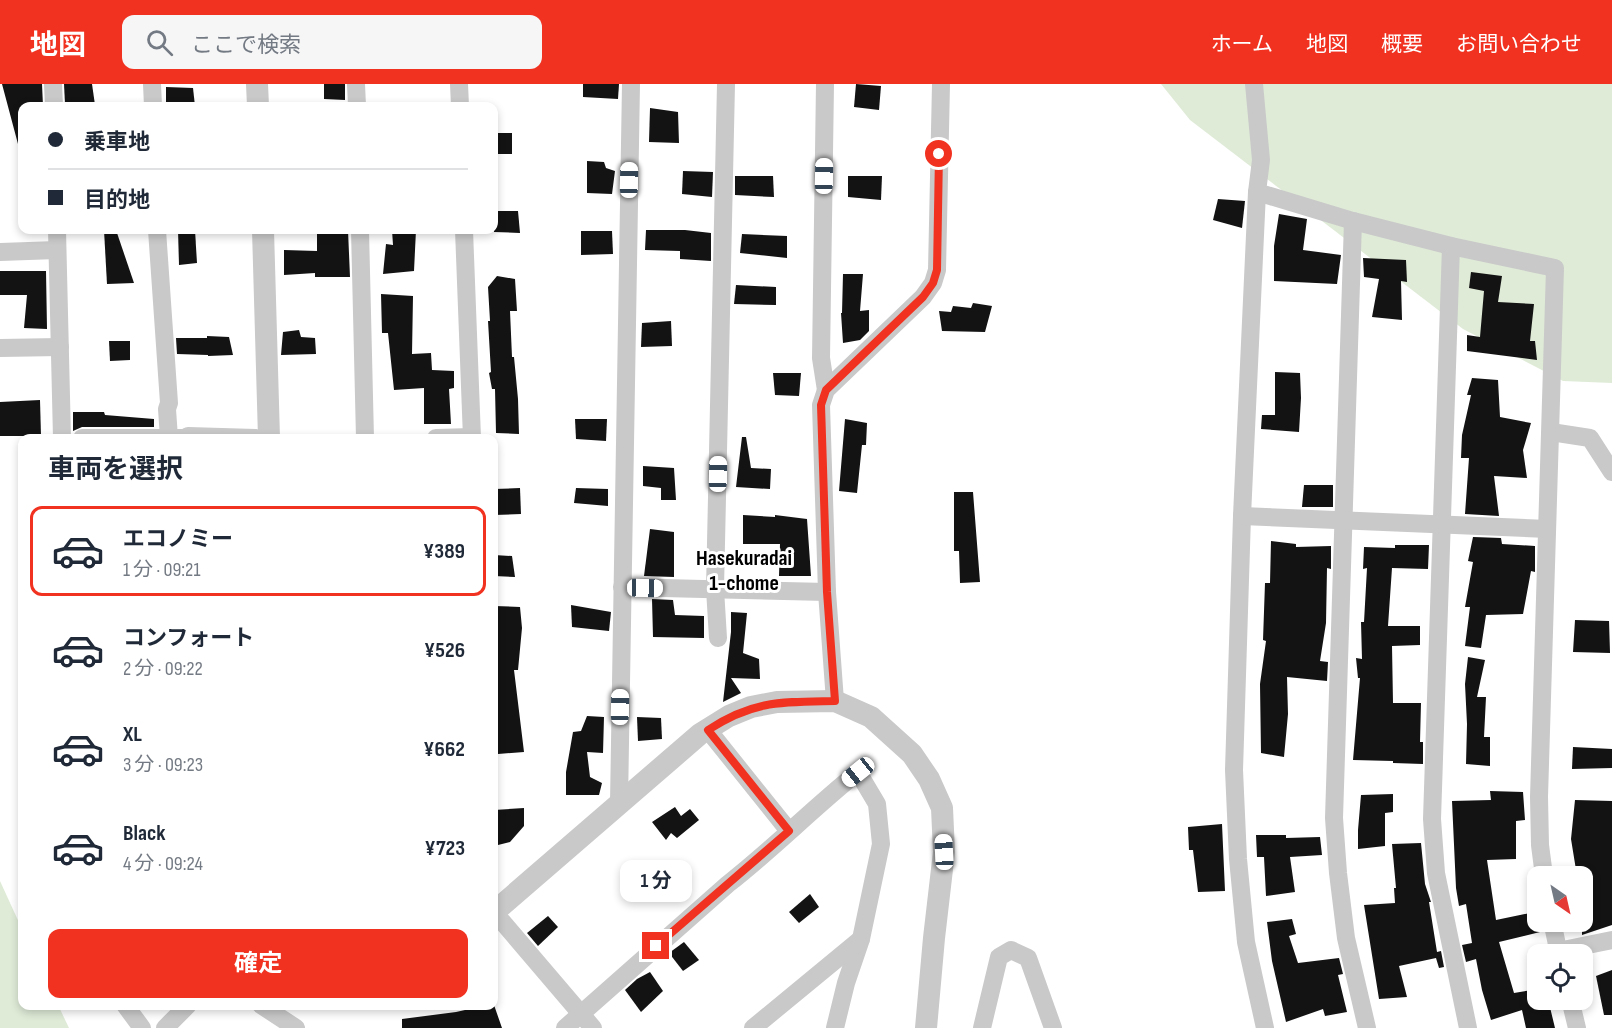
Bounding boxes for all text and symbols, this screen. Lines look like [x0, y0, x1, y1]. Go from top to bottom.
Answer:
search box [122, 15, 542, 69]
icon: search [143, 26, 176, 59]
text: 地図 [30, 29, 86, 62]
text: ここで検索 [191, 32, 301, 59]
text: ホーム [1211, 32, 1273, 57]
text: 地図 [1306, 32, 1348, 57]
text: 概要 [1381, 32, 1423, 57]
text: お問い合わせ [1456, 32, 1582, 57]
text: 乗車地 [84, 129, 150, 156]
route start [925, 140, 952, 167]
car [815, 158, 833, 194]
car [620, 162, 638, 198]
text: 目的地 [84, 187, 150, 214]
text: 車両を選択 [48, 454, 183, 486]
car [709, 456, 727, 492]
icon: car [51, 524, 105, 578]
text: エコノミー [123, 526, 233, 553]
text: ¥389 [423, 538, 465, 565]
district label: Hasekuradai 1-chome [696, 545, 792, 597]
text: 1 分 · 09:21 [123, 558, 200, 582]
car [627, 579, 663, 597]
icon: car [51, 623, 105, 677]
text: コンフォート [123, 625, 254, 652]
text: ¥526 [424, 637, 465, 664]
text: 2 分 · 09:22 [123, 657, 203, 681]
car [611, 689, 629, 725]
text: XL [123, 721, 142, 748]
icon: car [51, 722, 105, 776]
text: ¥662 [423, 736, 465, 763]
text: 3 分 · 09:23 [123, 753, 203, 777]
car [838, 754, 878, 790]
text: Black [123, 820, 165, 847]
icon: car [51, 821, 105, 875]
car [934, 834, 954, 870]
text: ¥723 [425, 835, 465, 862]
text: 4 分 · 09:24 [123, 852, 203, 876]
callout: 1 分 [620, 859, 692, 901]
north arrow [1527, 866, 1593, 932]
map controls [1527, 866, 1593, 1010]
text: 1 分 [641, 869, 671, 893]
button: 確定 [48, 929, 468, 998]
route end [642, 932, 669, 959]
button: locate [1527, 944, 1593, 1010]

